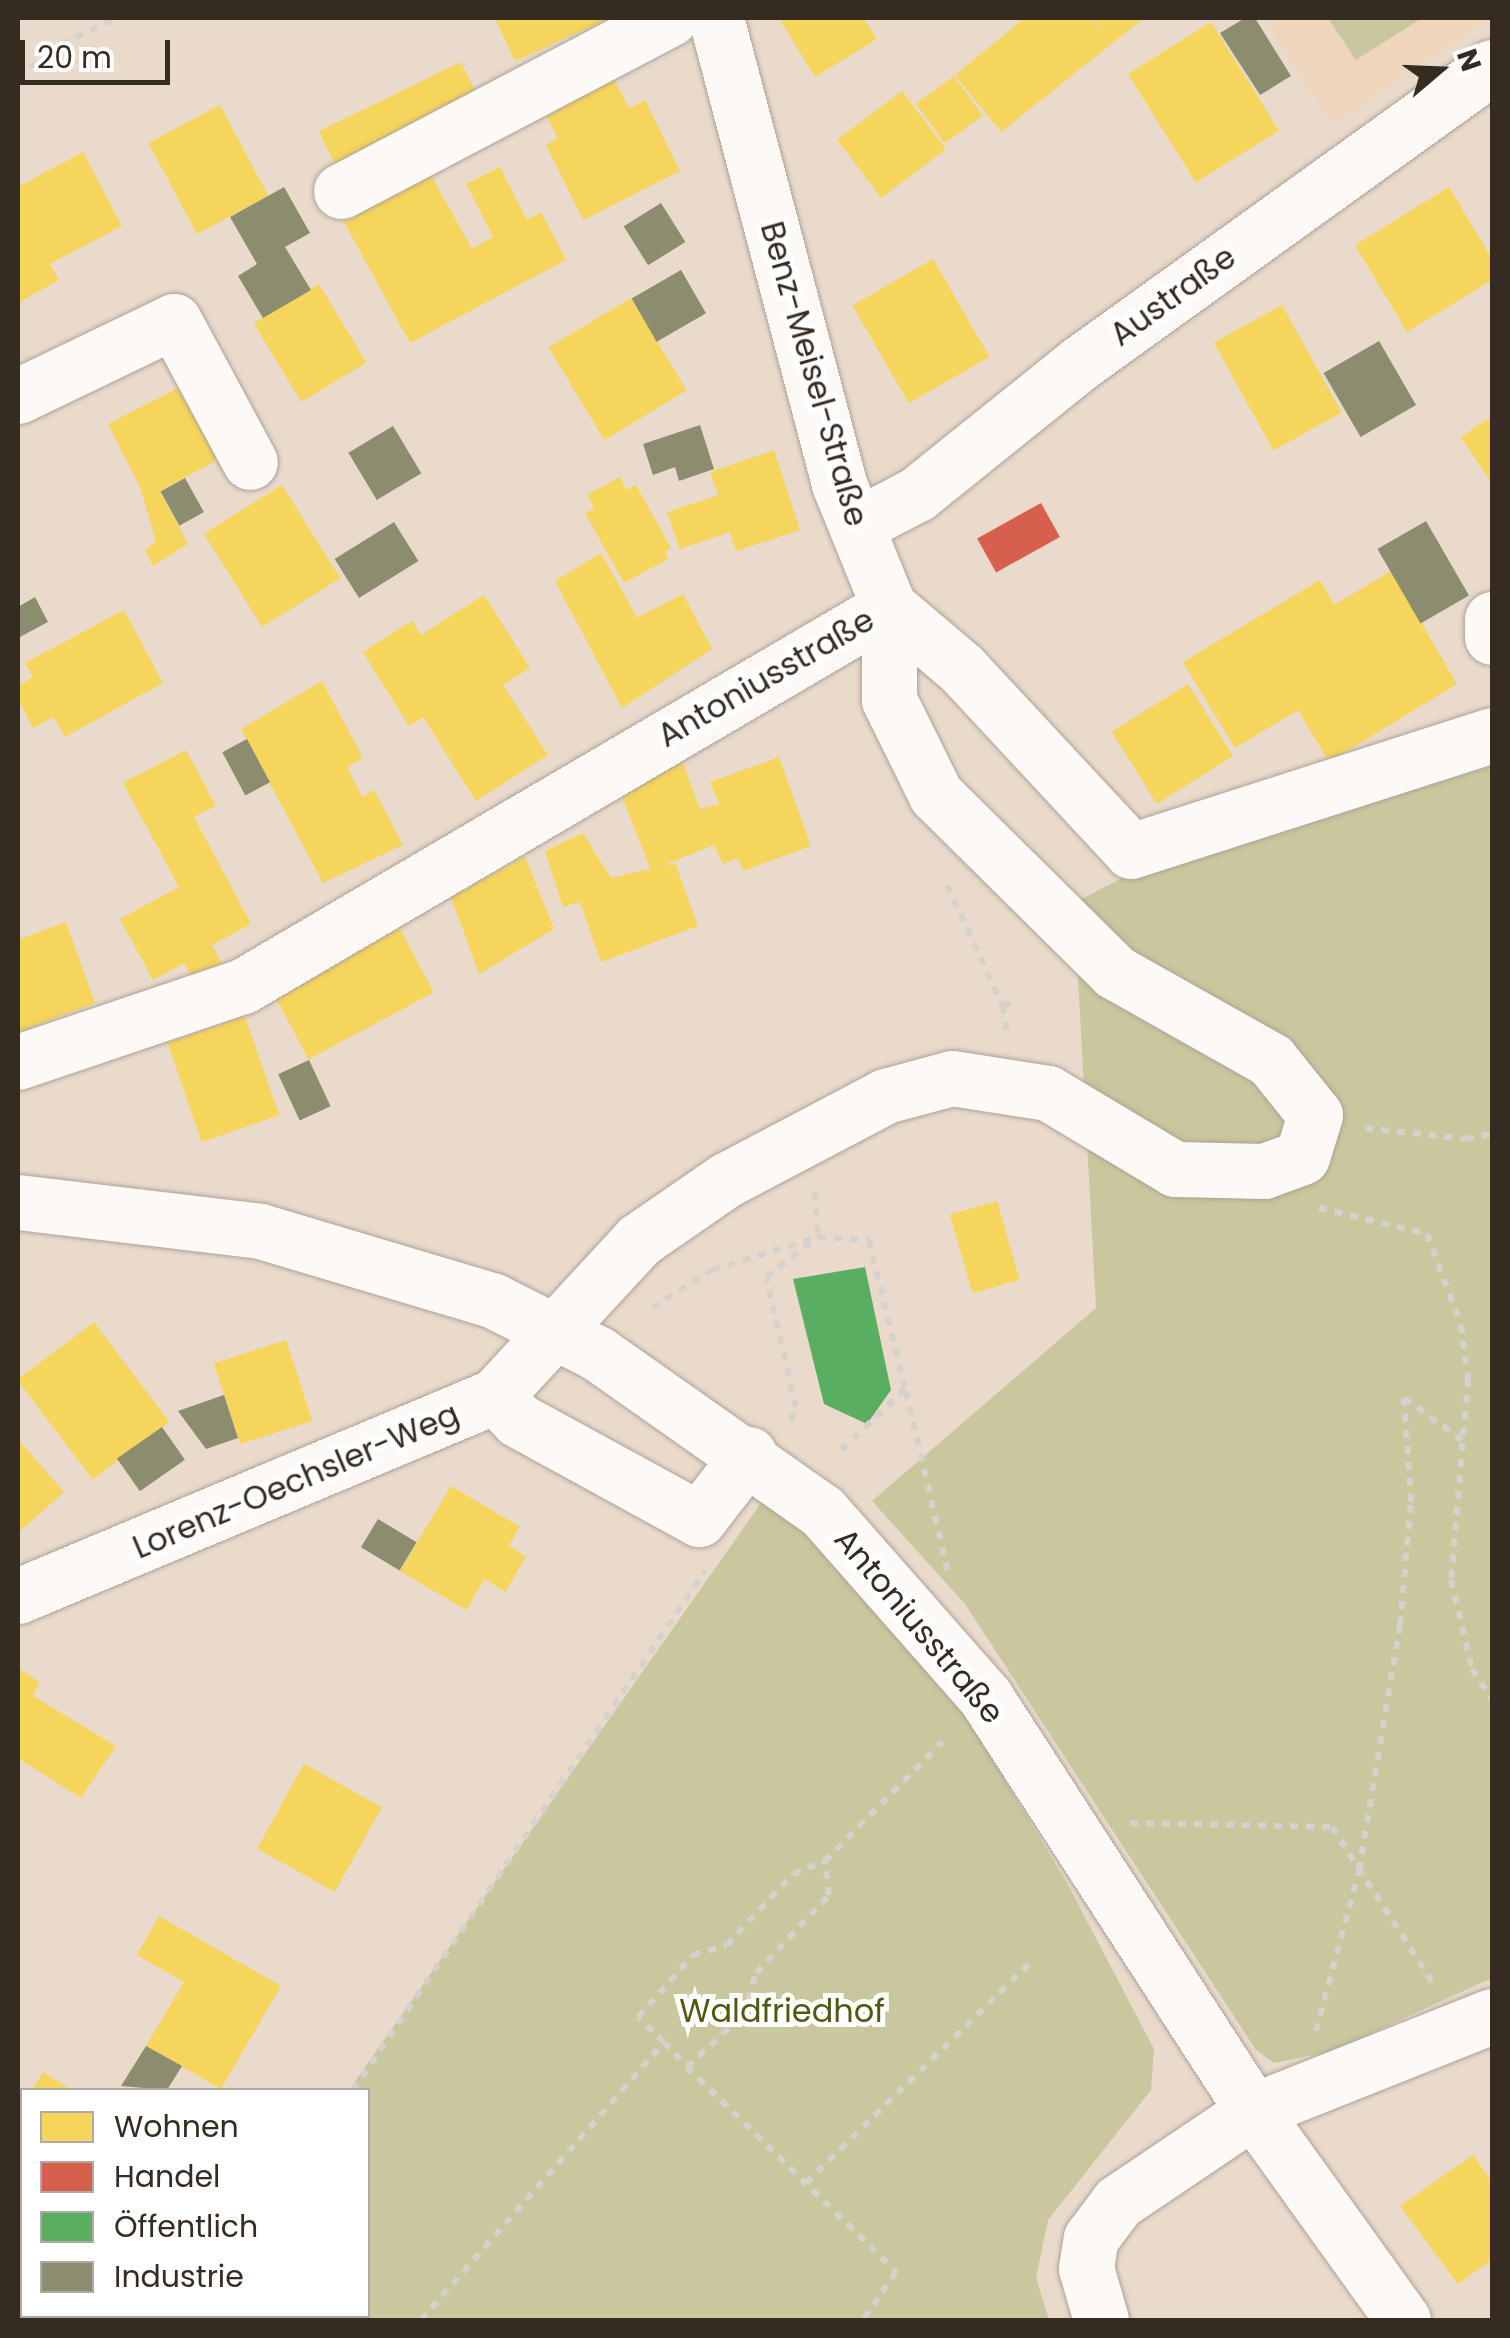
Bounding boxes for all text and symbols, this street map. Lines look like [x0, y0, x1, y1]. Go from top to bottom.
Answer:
scale bar [25, 20, 175, 82]
north arrow [1390, 20, 1490, 120]
text: 20 m [37, 36, 112, 79]
text: N [1447, 44, 1491, 76]
street label: Benz-Meisel-Straße [752, 217, 876, 531]
street label: Austraße [1103, 238, 1243, 354]
street label: Antoniusstraße [651, 601, 881, 755]
street label: Lorenz-Oechsler-Weg [127, 1395, 465, 1567]
street label: Antoniusstraße [826, 1520, 1012, 1732]
park label: Waldfriedhof [679, 1992, 885, 2030]
legend [20, 2088, 370, 2318]
text: Wohnen [114, 2105, 239, 2148]
text: Handel [114, 2155, 221, 2198]
text: Öffentlich [114, 2205, 258, 2248]
text: Industrie [114, 2255, 244, 2298]

